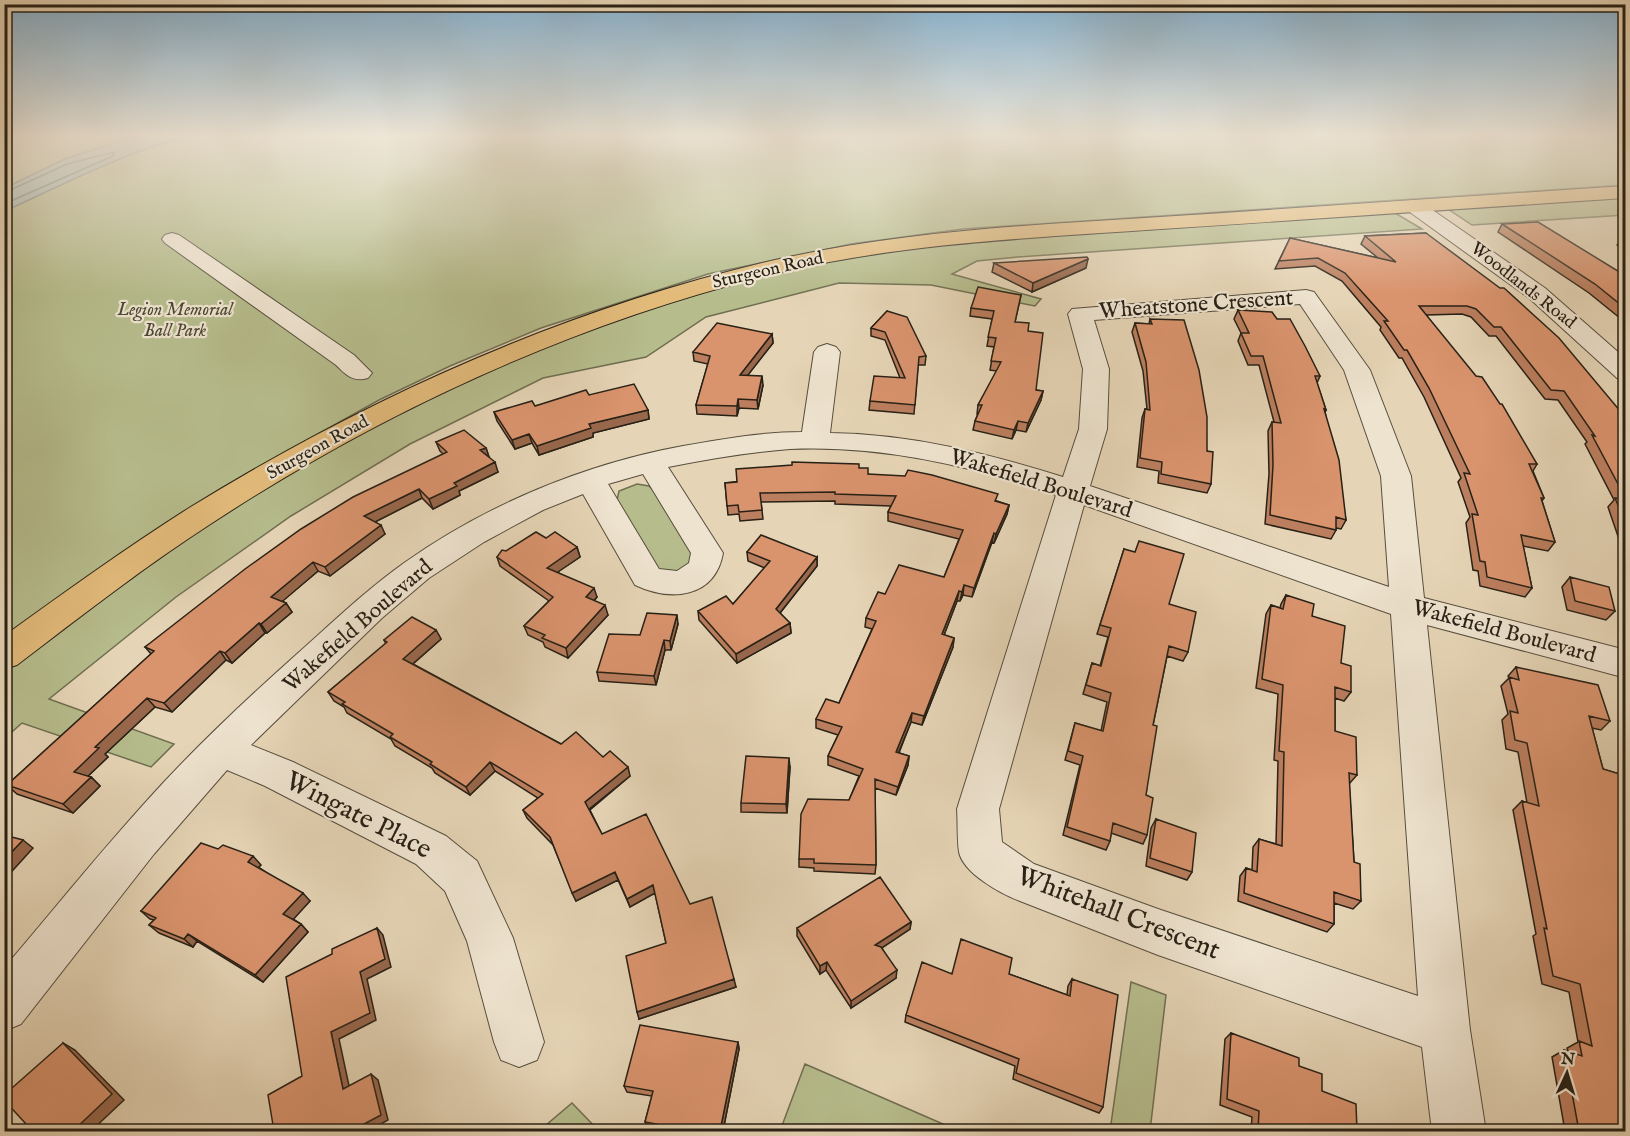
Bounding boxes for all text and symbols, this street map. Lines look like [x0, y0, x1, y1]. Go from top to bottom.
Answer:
street label: Woodlands Road [1465, 238, 1581, 335]
street label: Sturgeon Road [710, 247, 826, 295]
street label: Wheatstone Crescent [1098, 284, 1295, 326]
park label: Legion Memorial Ball Park [116, 299, 234, 343]
street label: Sturgeon Road [263, 410, 373, 486]
street label: Wakefield Boulevard [947, 443, 1136, 525]
street label: Wakefield Boulevard [277, 553, 439, 699]
street label: Wakefield Boulevard [1409, 594, 1599, 670]
street label: Wingate Place [279, 765, 437, 867]
street label: Whitehall Crescent [1011, 860, 1225, 968]
north arrow [1537, 1043, 1597, 1103]
text: N [1559, 1050, 1576, 1071]

